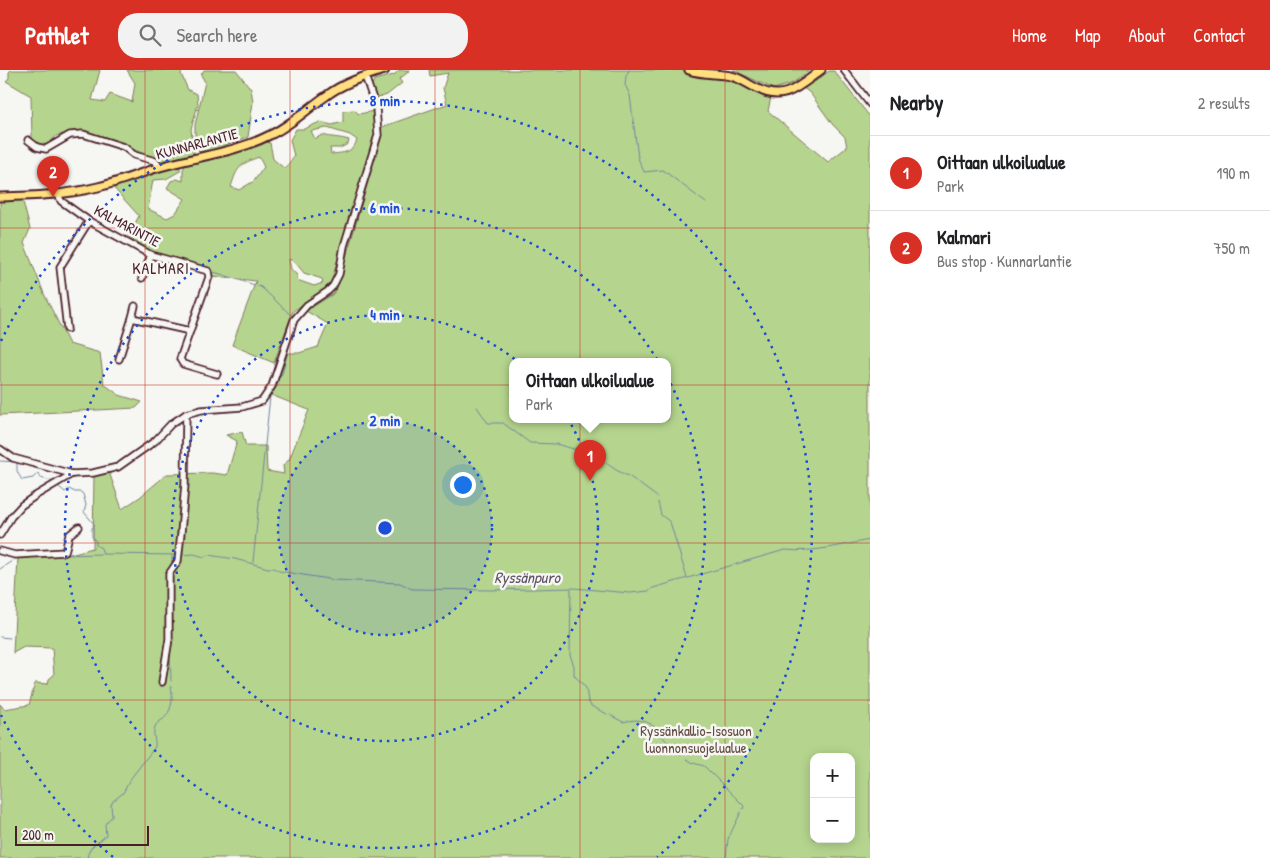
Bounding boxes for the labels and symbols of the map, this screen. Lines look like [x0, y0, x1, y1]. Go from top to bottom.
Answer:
text: 8 min [370, 90, 400, 111]
street label: KUNNARLANTIE [153, 122, 241, 165]
pin: 2 [37, 156, 69, 197]
text: 6 min [370, 197, 400, 218]
street label: KALMARINTIE [90, 199, 164, 252]
district label: KALMARI [132, 257, 190, 279]
text: 4 min [370, 304, 400, 325]
text: 2 min [370, 410, 401, 431]
pin: 1 [574, 440, 606, 481]
your location [450, 472, 476, 498]
centre of rings [376, 519, 394, 537]
water label: Ryssänpuro [494, 566, 561, 588]
park label: Ryssänkallio-Isosuon luonnonsuojelualue [640, 720, 752, 758]
scale bar [15, 823, 149, 846]

